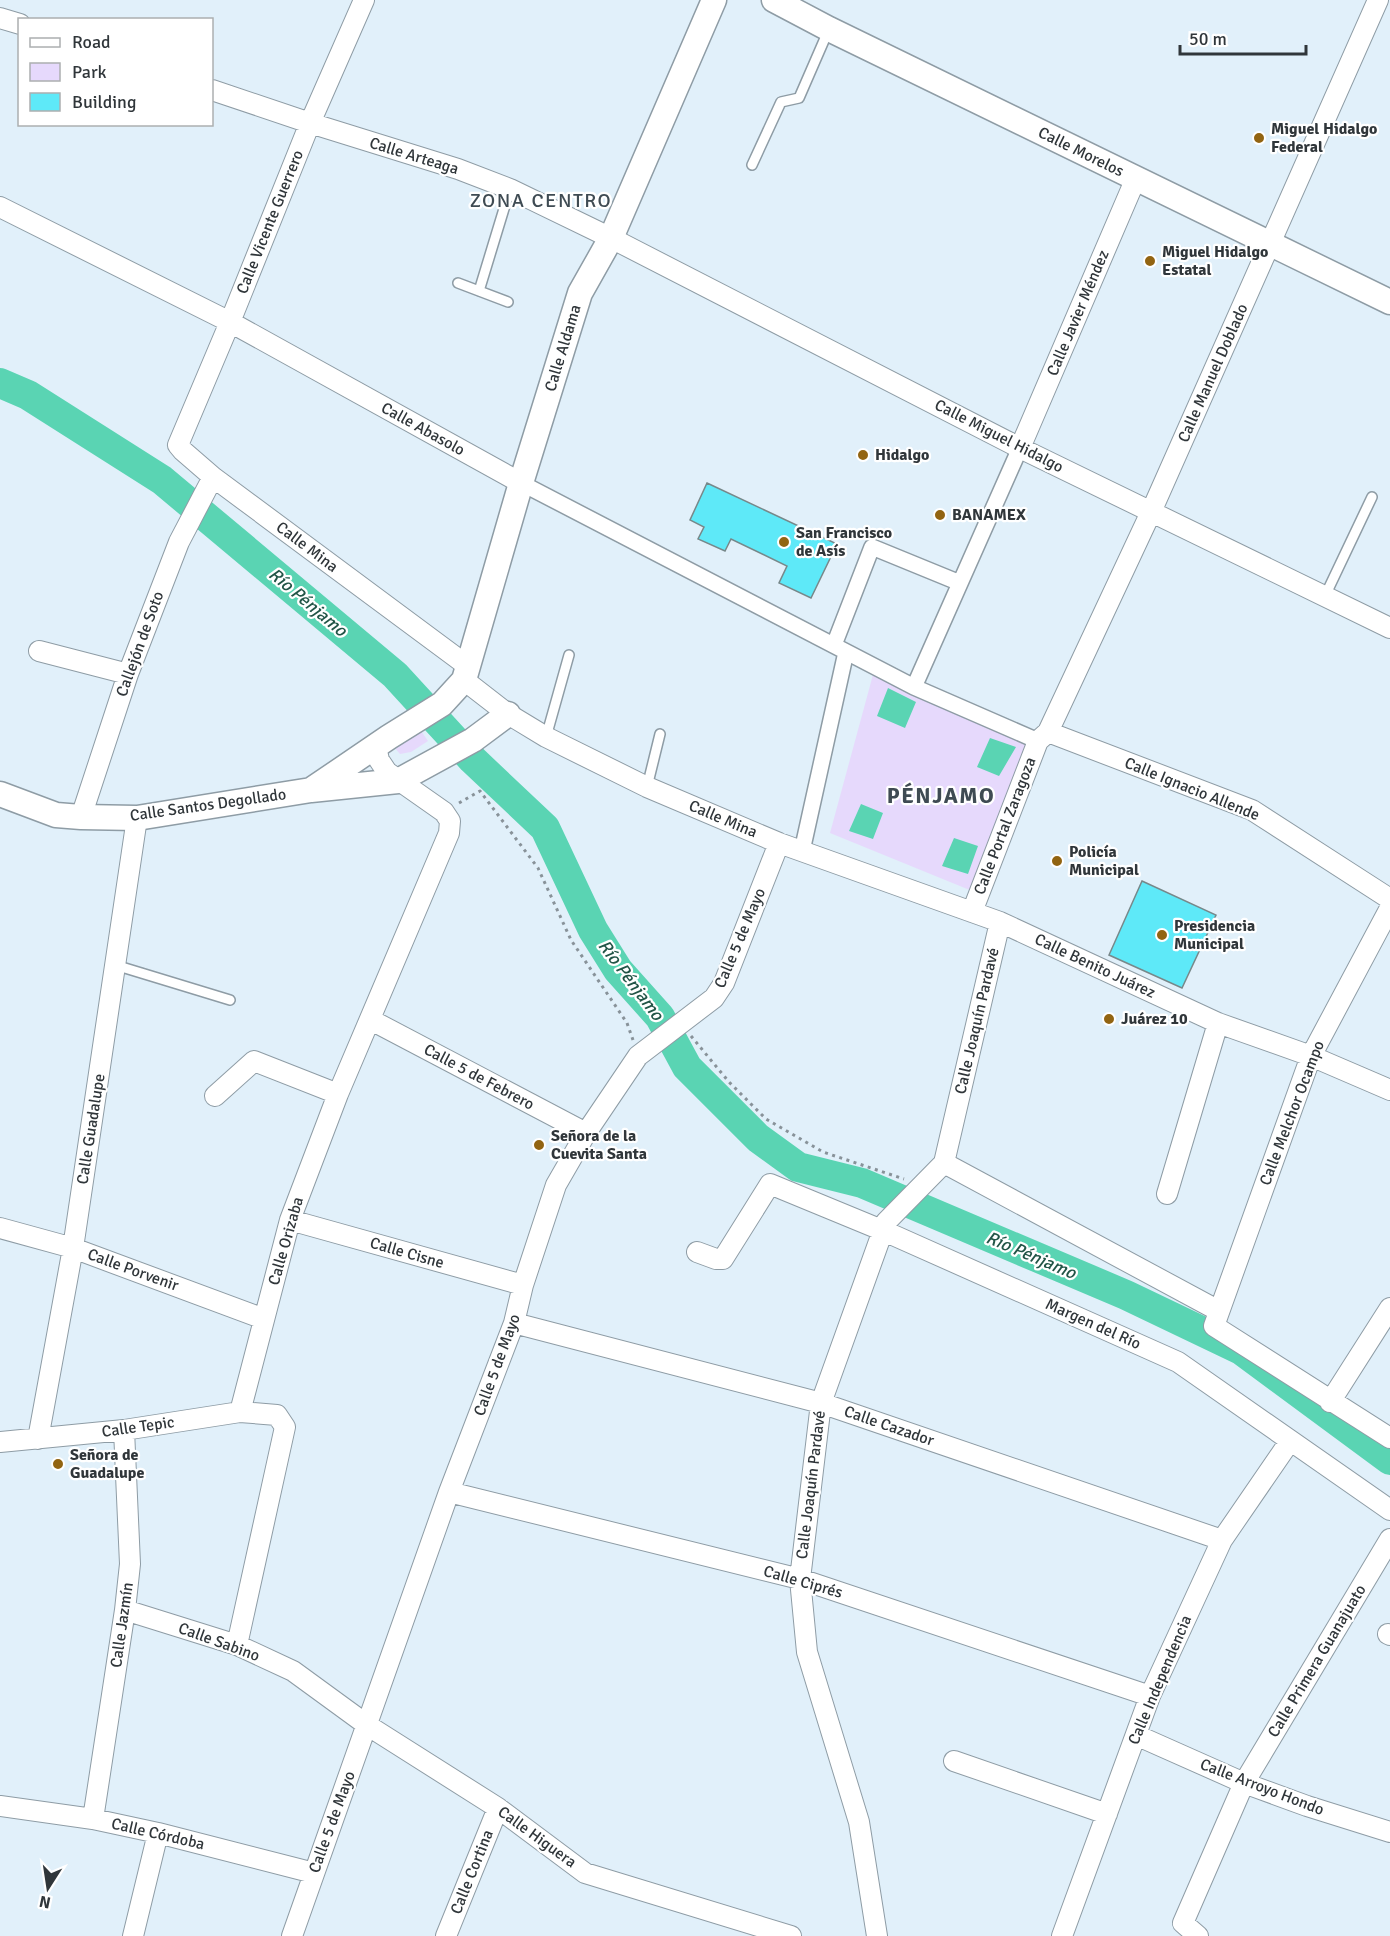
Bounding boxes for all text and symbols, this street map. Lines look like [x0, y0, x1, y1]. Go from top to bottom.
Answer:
legend [18, 18, 213, 126]
scale bar [1180, 18, 1306, 56]
text: 50 m [1189, 28, 1227, 50]
text: Road [72, 31, 111, 53]
text: Park [72, 61, 107, 83]
text: Building [72, 91, 136, 113]
place label: Miguel Hidalgo Federal [1271, 119, 1377, 157]
street label: Calle Morelos [1035, 123, 1127, 181]
marker: Miguel Hidalgo Federal [1252, 131, 1266, 145]
street label: Calle Arteaga [367, 133, 461, 179]
street label: Calle Vicente Guerrero [232, 147, 308, 297]
district label: ZONA CENTRO [470, 188, 612, 213]
place label: Miguel Hidalgo Estatal [1162, 242, 1268, 280]
street label: Calle Javier Méndez [1042, 247, 1114, 379]
marker: Miguel Hidalgo Estatal [1143, 254, 1157, 268]
street label: Calle Manuel Doblado [1173, 301, 1253, 445]
street label: Calle Aldama [540, 302, 586, 394]
street label: Calle Miguel Hidalgo [931, 395, 1067, 477]
street label: Calle Abasolo [378, 398, 468, 460]
place label: Hidalgo [875, 445, 929, 465]
marker: Hidalgo [856, 448, 870, 462]
place label: BANAMEX [952, 505, 1026, 525]
marker: BANAMEX [933, 508, 947, 522]
street label: Calle Mina [272, 517, 342, 577]
place label: San Francisco de Asís [796, 523, 892, 561]
marker: San Francisco de Asís [777, 535, 791, 549]
water label: Río Pénjamo [264, 563, 353, 642]
street label: Callejón de Soto [112, 589, 168, 699]
street label: Calle Ignacio Allende [1122, 753, 1262, 825]
street label: Calle Portal Zaragoza [970, 754, 1040, 898]
district label: PÉNJAMO [887, 782, 995, 809]
street label: Calle Santos Degollado [129, 784, 287, 826]
street label: Calle Mina [686, 796, 760, 842]
place label: Policía Municipal [1069, 842, 1139, 880]
marker: Policía Municipal [1050, 854, 1064, 868]
street label: Calle 5 de Mayo [710, 885, 770, 991]
place label: Presidencia Municipal [1174, 916, 1255, 954]
marker: Presidencia Municipal [1155, 928, 1169, 942]
street label: Calle Benito Juárez [1031, 929, 1159, 1003]
water label: Río Pénjamo [594, 935, 669, 1026]
street label: Calle Joaquín Pardavé [950, 946, 1004, 1096]
place label: Juárez 10 [1121, 1009, 1188, 1029]
marker: Juárez 10 [1102, 1012, 1116, 1026]
street label: Calle Melchor Ocampo [1255, 1038, 1329, 1188]
street label: Calle 5 de Febrero [420, 1039, 538, 1115]
street label: Calle Guadalupe [72, 1072, 110, 1186]
place label: Señora de la Cuevita Santa [551, 1126, 647, 1164]
marker: Señora de la Cuevita Santa [532, 1138, 546, 1152]
street label: Calle Orizaba [264, 1194, 308, 1288]
water label: Río Pénjamo [983, 1226, 1081, 1284]
street label: Calle Cisne [368, 1233, 446, 1273]
street label: Calle Porvenir [85, 1244, 181, 1296]
street label: Margen del Río [1042, 1294, 1144, 1354]
street label: Calle 5 de Mayo [469, 1311, 525, 1419]
street label: Calle Cazador [841, 1401, 937, 1451]
street label: Calle Joaquín Pardavé [792, 1410, 830, 1560]
street label: Calle Tepic [100, 1412, 176, 1442]
place label: Señora de Guadalupe [70, 1445, 144, 1483]
marker: Señora de Guadalupe [51, 1457, 65, 1471]
street label: Calle Ciprés [761, 1561, 845, 1603]
street label: Calle Jazmín [106, 1581, 138, 1669]
street label: Calle Primera Guanajuato [1263, 1581, 1371, 1741]
street label: Calle Independencia [1124, 1612, 1196, 1748]
street label: Calle Sabino [176, 1618, 262, 1666]
street label: Calle Arroyo Hondo [1197, 1754, 1327, 1820]
street label: Calle 5 de Mayo [304, 1768, 360, 1876]
street label: Calle Higuera [494, 1802, 580, 1872]
street label: Calle Córdoba [109, 1814, 207, 1854]
street label: Calle Cortina [446, 1827, 498, 1917]
north arrow [18, 1858, 78, 1918]
text: N [38, 1891, 53, 1913]

